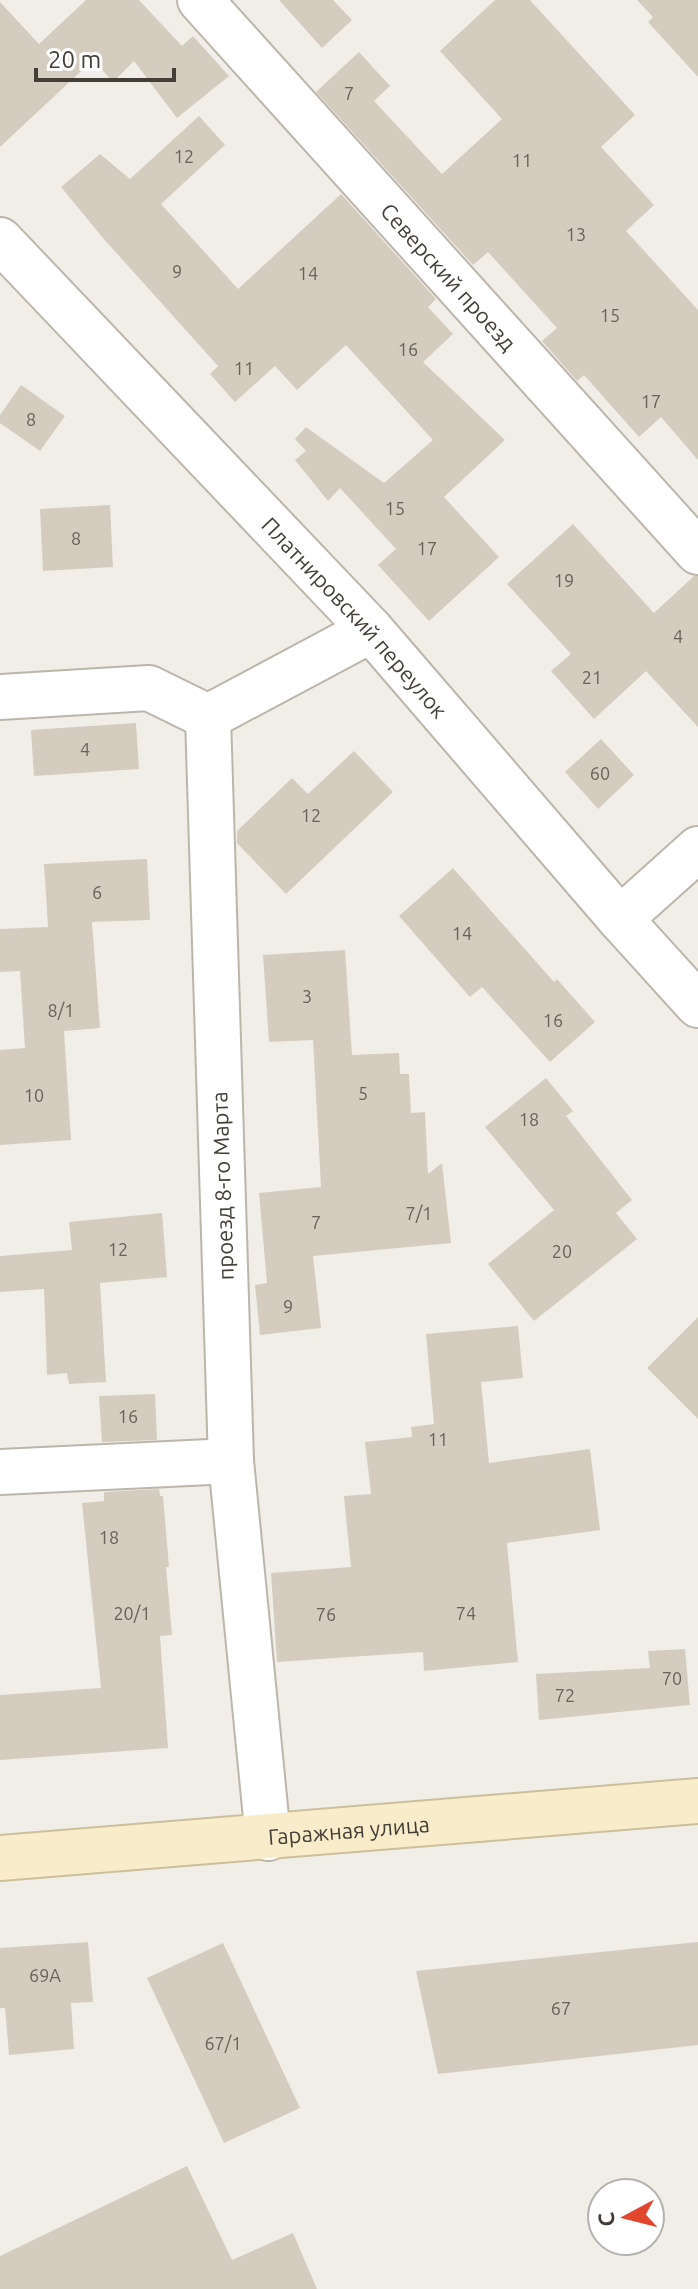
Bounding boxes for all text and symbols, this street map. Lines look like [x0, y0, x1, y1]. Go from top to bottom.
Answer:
scale bar [36, 32, 174, 82]
text: 20 m [48, 46, 101, 73]
house number: 7 [344, 83, 354, 103]
house number: 12 [174, 146, 194, 166]
house number: 11 [512, 150, 532, 170]
street label: Северский проезд [376, 197, 522, 355]
house number: 13 [566, 224, 586, 244]
house number: 9 [172, 261, 182, 281]
house number: 14 [298, 263, 318, 283]
house number: 15 [600, 305, 620, 325]
house number: 16 [398, 339, 418, 359]
house number: 11 [234, 358, 254, 378]
house number: 17 [641, 391, 661, 411]
house number: 8 [26, 409, 36, 429]
house number: 15 [385, 498, 405, 518]
street label: Платнировский переулок [257, 511, 453, 722]
house number: 8 [71, 528, 81, 548]
house number: 17 [417, 538, 437, 558]
house number: 19 [554, 570, 574, 590]
house number: 4 [673, 626, 683, 646]
house number: 21 [582, 667, 602, 687]
house number: 4 [80, 739, 90, 759]
house number: 60 [590, 763, 610, 783]
house number: 12 [301, 805, 321, 825]
house number: 6 [92, 882, 102, 902]
house number: 14 [452, 923, 472, 943]
house number: 3 [302, 986, 312, 1006]
house number: 8/1 [48, 1000, 74, 1020]
house number: 16 [543, 1010, 563, 1030]
house number: 5 [358, 1083, 368, 1103]
house number: 10 [24, 1085, 44, 1105]
street label: проезд 8-го Марта [206, 1091, 238, 1281]
house number: 18 [519, 1109, 539, 1129]
house number: 7/1 [406, 1203, 432, 1223]
house number: 7 [311, 1212, 321, 1232]
house number: 12 [108, 1239, 128, 1259]
house number: 20 [552, 1241, 572, 1261]
house number: 9 [283, 1296, 293, 1316]
house number: 16 [118, 1406, 138, 1426]
house number: 11 [428, 1429, 448, 1449]
house number: 18 [99, 1527, 119, 1547]
house number: 20/1 [113, 1603, 151, 1623]
house number: 74 [456, 1603, 476, 1623]
house number: 76 [316, 1604, 336, 1624]
house number: 70 [662, 1668, 682, 1688]
house number: 72 [555, 1685, 575, 1705]
street label: Гаражная улица [267, 1810, 431, 1849]
house number: 69А [29, 1965, 61, 1985]
house number: 67 [551, 1998, 571, 2018]
house number: 67/1 [204, 2033, 242, 2053]
north arrow [586, 2177, 666, 2257]
text: С [592, 2211, 619, 2228]

